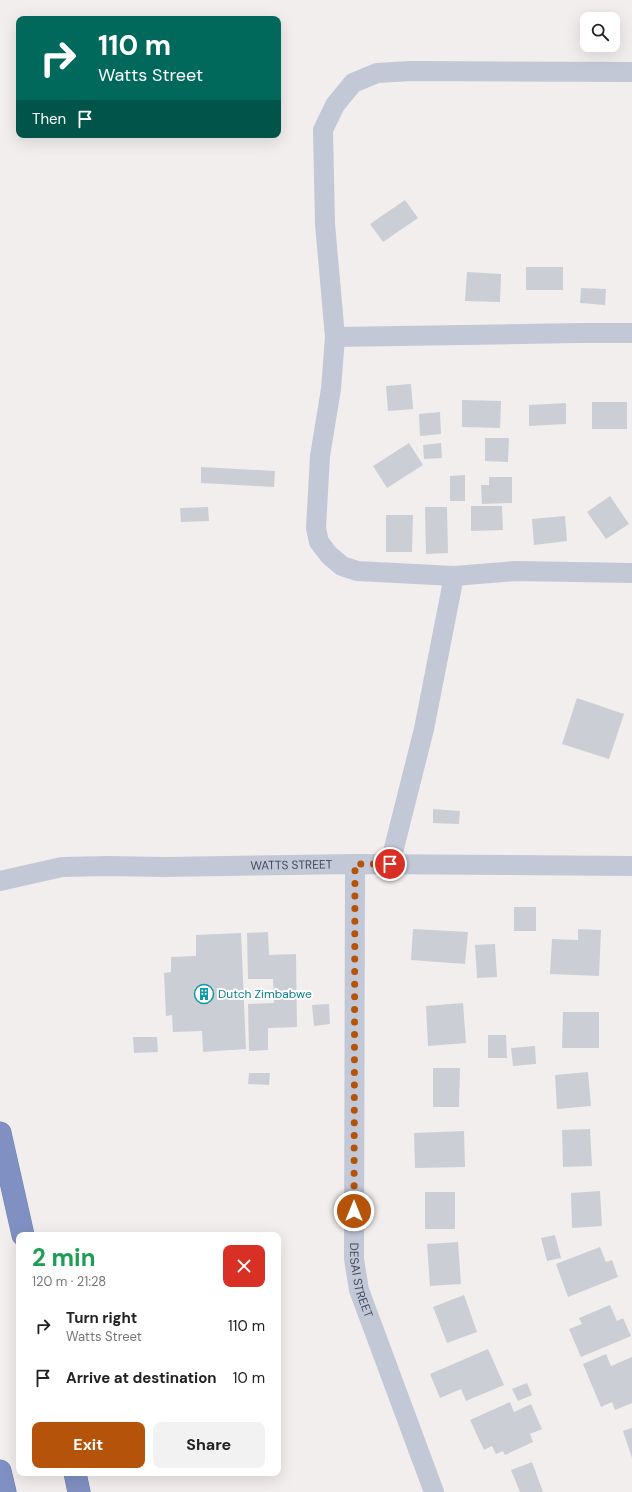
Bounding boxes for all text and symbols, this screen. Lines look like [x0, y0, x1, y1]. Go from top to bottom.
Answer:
map controls [580, 12, 620, 52]
button: search [580, 12, 620, 52]
text: 110 m [98, 27, 171, 64]
icon: right [32, 32, 84, 84]
text: Watts Street [98, 63, 203, 87]
icon: arrive [74, 108, 96, 130]
text: Then [32, 109, 66, 129]
pin [373, 847, 407, 881]
icon: arrive [379, 853, 401, 875]
street label: WATTS STREET [250, 856, 333, 874]
building icon: Dutch Zimbabwe [193, 983, 215, 1005]
place label: Dutch Zimbabwe [218, 986, 312, 1002]
position arrow [333, 1190, 375, 1232]
text: 2 min [32, 1242, 95, 1273]
street label: DESAI STREET [346, 1243, 377, 1320]
button: close [223, 1245, 265, 1287]
text: 120 m · 21:28 [32, 1273, 106, 1290]
text: Turn right [66, 1308, 137, 1328]
icon: right [32, 1315, 54, 1337]
text: 110 m [228, 1316, 265, 1336]
text: Watts Street [66, 1328, 142, 1345]
icon: arrive [32, 1367, 54, 1389]
text: Arrive at destination [66, 1368, 217, 1388]
text: 10 m [233, 1368, 265, 1388]
button: Exit [32, 1422, 145, 1468]
button: Share [153, 1422, 265, 1468]

